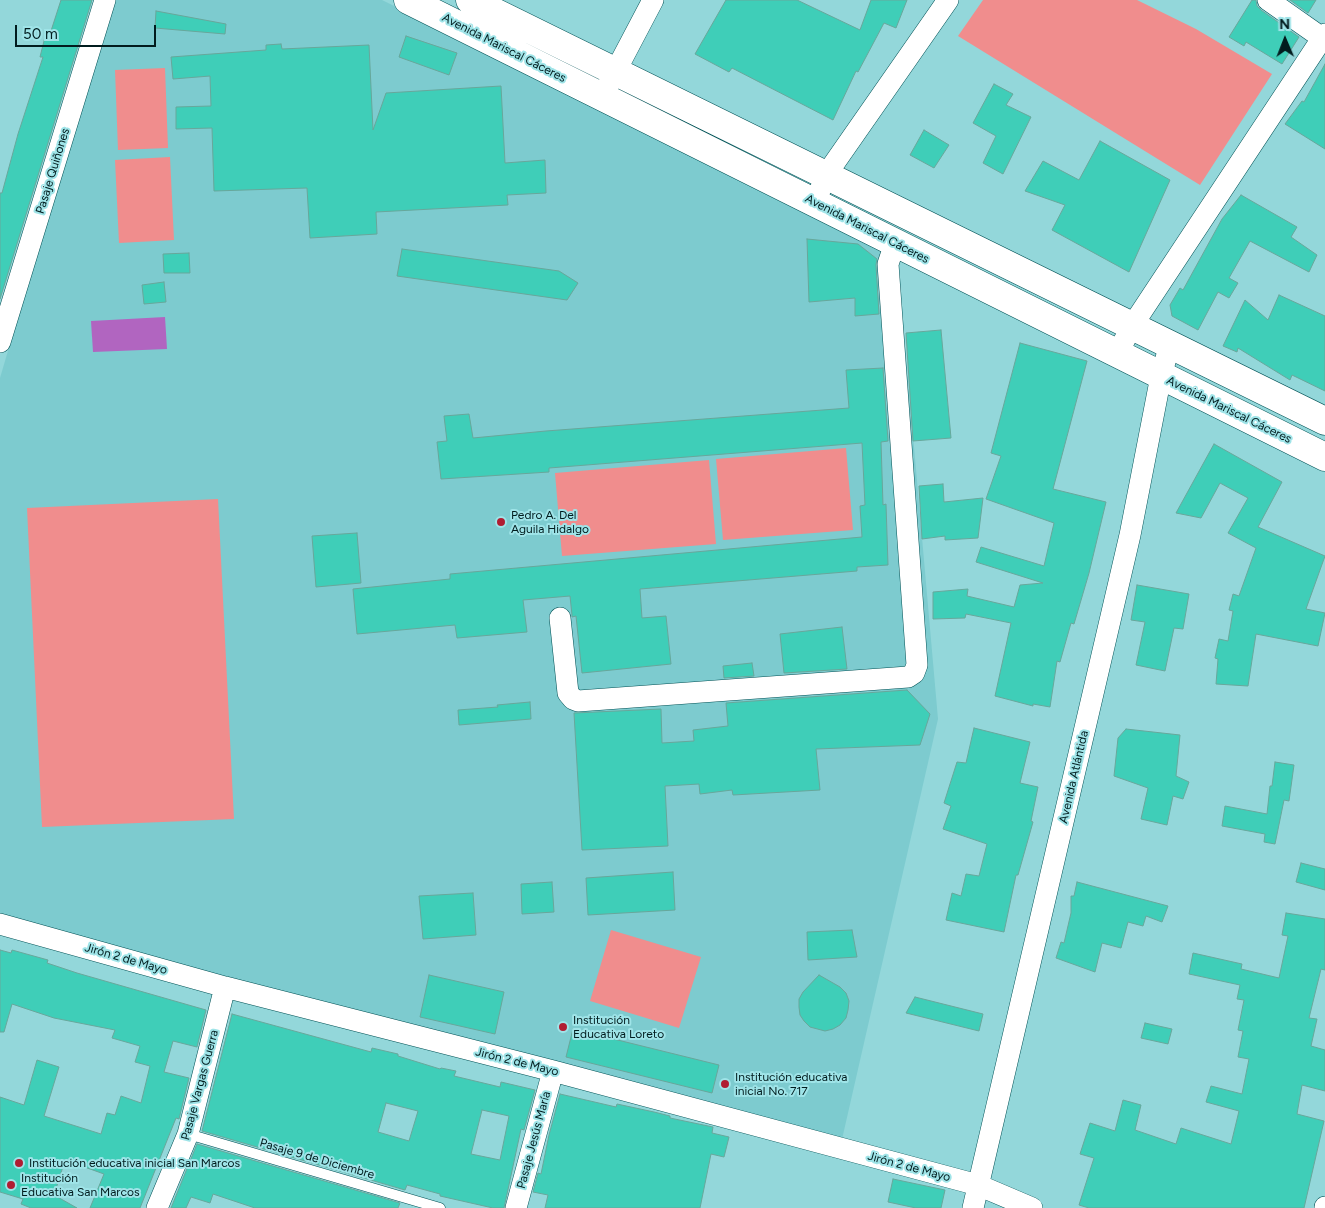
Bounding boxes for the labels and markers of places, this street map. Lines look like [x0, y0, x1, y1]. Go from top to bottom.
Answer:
place label: Pedro A. Del Aguila Hidalgo [511, 508, 589, 536]
marker: Pedro A. Del Aguila Hidalgo [495, 516, 507, 528]
place label: Institución Educativa Loreto [573, 1013, 664, 1041]
marker: Institución Educativa Loreto [557, 1021, 569, 1033]
place label: Institución educativa inicial No. 717 [735, 1070, 847, 1098]
marker: Institución educativa inicial No. 717 [719, 1078, 731, 1090]
place label: Institución educativa inicial San Marcos [29, 1156, 240, 1170]
marker: Institución educativa inicial San Marcos [13, 1157, 25, 1169]
place label: Institución Educativa San Marcos [21, 1171, 139, 1199]
marker: Institución Educativa San Marcos [5, 1179, 17, 1191]

